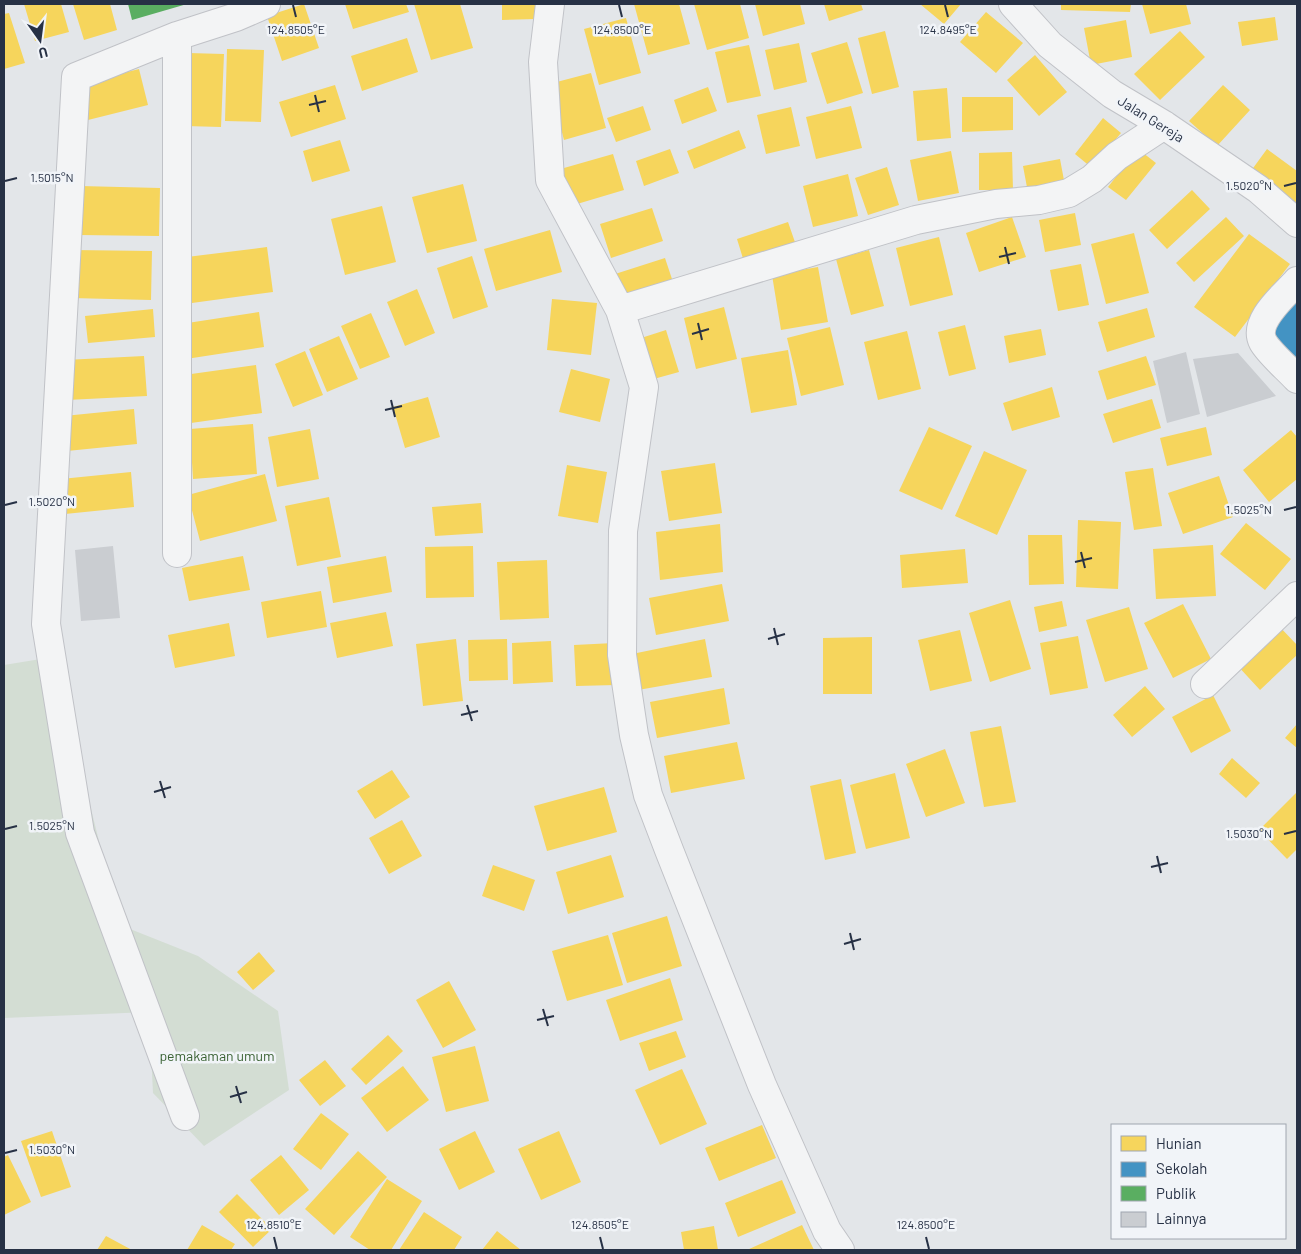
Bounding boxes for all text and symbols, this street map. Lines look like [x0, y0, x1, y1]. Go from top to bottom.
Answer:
north arrow [15, 15, 65, 65]
text: 124.8505°E [267, 22, 325, 36]
text: 124.8500°E [593, 22, 651, 36]
text: 124.8495°E [919, 22, 977, 36]
text: U [37, 44, 50, 62]
street label: Jalan Gereja [1115, 91, 1188, 146]
text: 1.5015°N [30, 170, 74, 184]
text: 1.5020°N [1226, 178, 1272, 192]
text: 1.5020°N [29, 494, 75, 508]
text: 1.5025°N [1226, 502, 1272, 516]
text: 1.5025°N [29, 818, 75, 832]
text: 1.5030°N [1226, 826, 1272, 840]
park label: pemakaman umum [159, 1047, 275, 1064]
legend [1111, 1124, 1286, 1239]
text: Hunian [1156, 1134, 1202, 1152]
text: 1.5030°N [29, 1142, 75, 1156]
text: Sekolah [1156, 1159, 1207, 1177]
text: Publik [1156, 1184, 1196, 1202]
text: Lainnya [1156, 1209, 1206, 1227]
text: 124.8510°E [246, 1217, 302, 1231]
text: 124.8505°E [571, 1217, 629, 1231]
text: 124.8500°E [897, 1217, 955, 1231]

